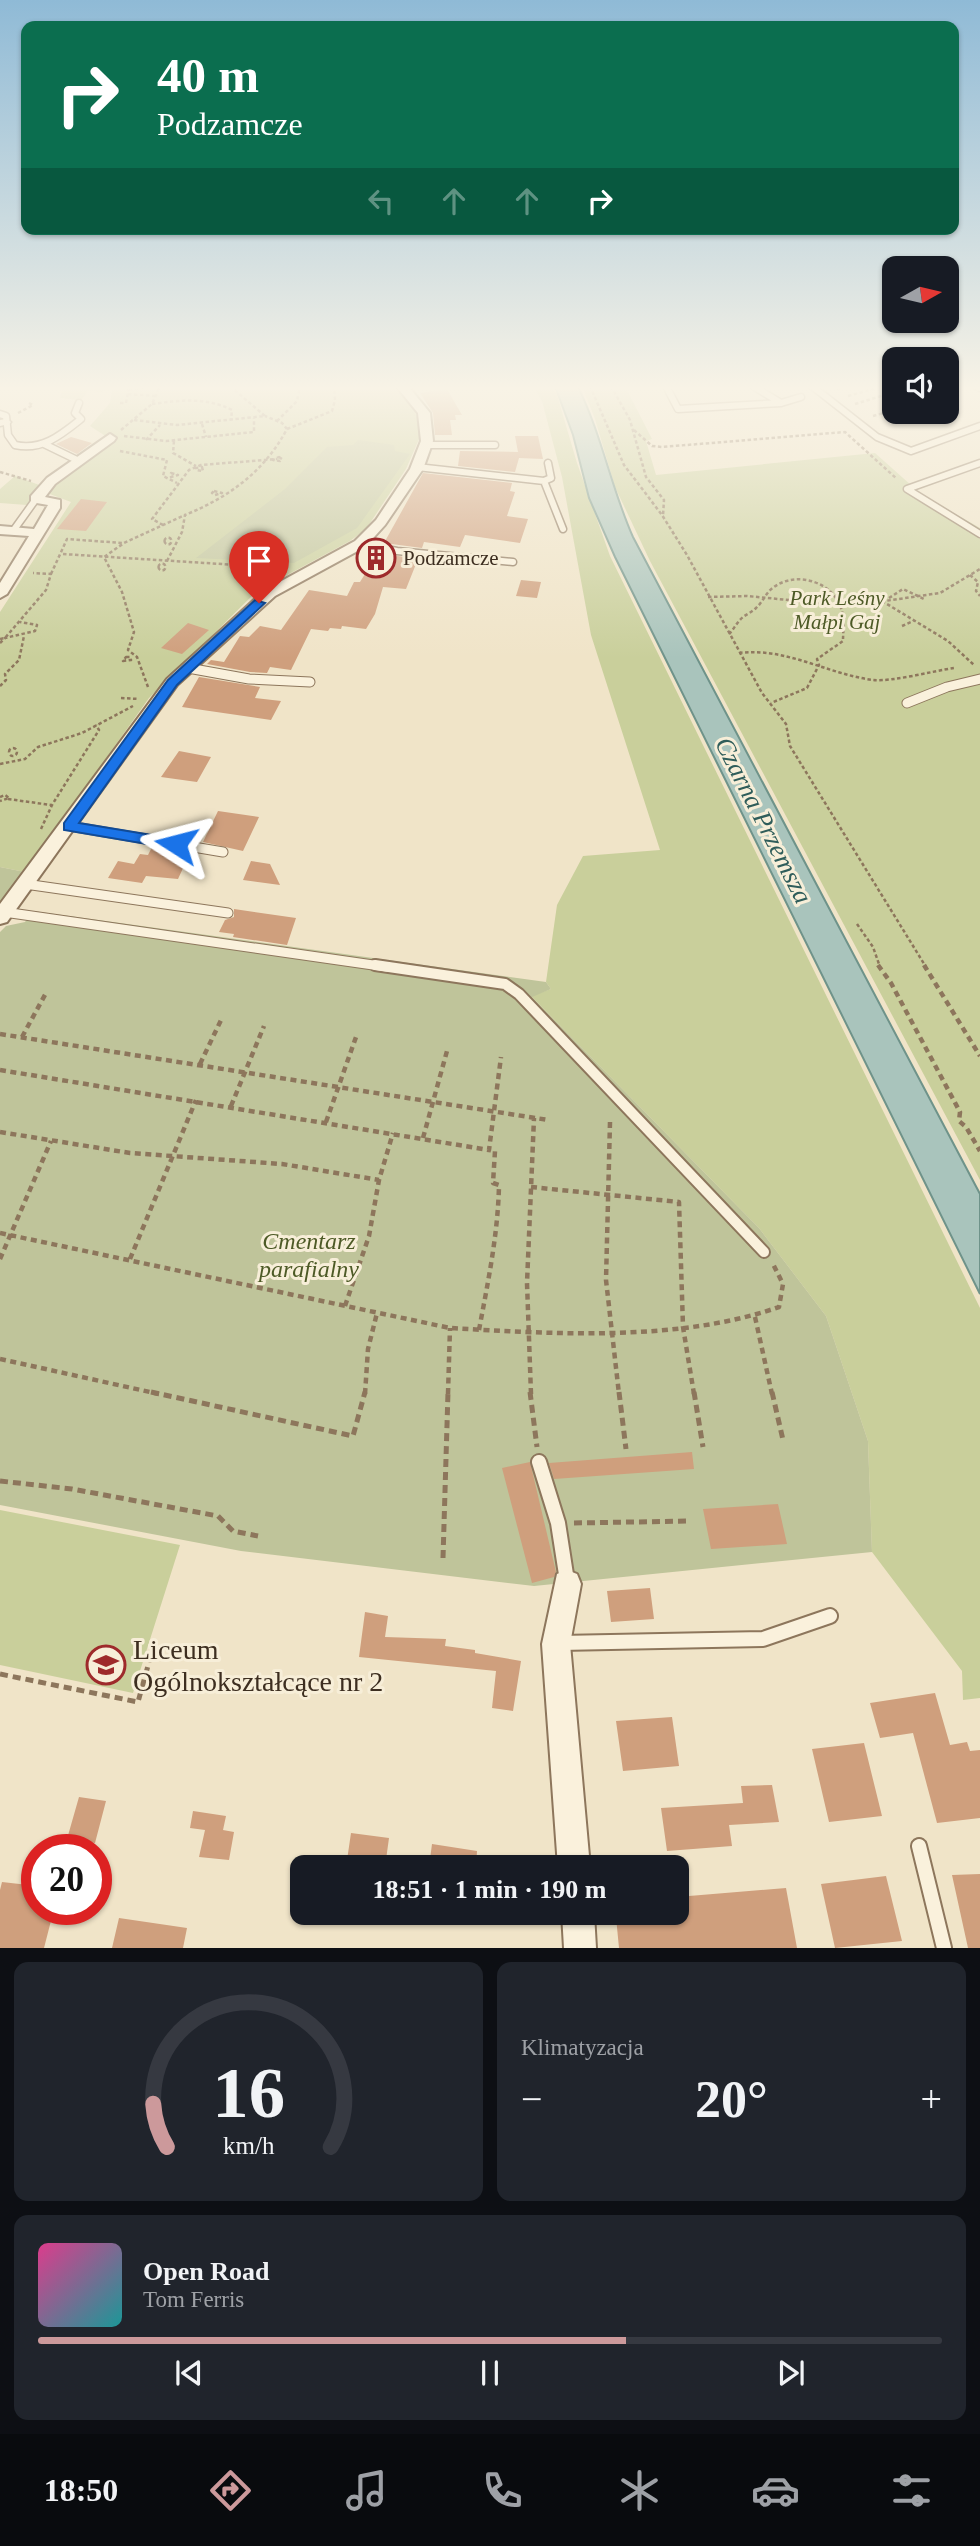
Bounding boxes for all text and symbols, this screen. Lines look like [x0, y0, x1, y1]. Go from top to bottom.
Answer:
text: 40 m [157, 48, 259, 103]
icon: right [42, 49, 133, 140]
text: Podzamcze [157, 106, 303, 142]
icon: left [362, 182, 400, 220]
icon: ahead [435, 182, 473, 220]
icon: ahead [508, 182, 546, 220]
icon: right [581, 182, 619, 220]
north arrow [882, 256, 959, 332]
map controls [882, 256, 959, 424]
button: sound [882, 347, 959, 424]
pin [229, 531, 289, 603]
building icon: Podzamcze [355, 537, 397, 579]
icon: arrive [240, 542, 278, 580]
place label: Podzamcze [403, 546, 499, 570]
park label: Park Leśny Małpi Gaj [788, 586, 885, 634]
water label: Czarna Przemsza [709, 732, 818, 908]
position arrow [139, 807, 213, 881]
park label: Cmentarz parafialny [257, 1228, 359, 1282]
place label: Liceum Ogólnokształcące nr 2 [133, 1634, 383, 1697]
school or university icon: Liceum Ogólnokształcące nr 2 [85, 1644, 127, 1686]
speed limit sign: 20 [21, 1834, 112, 1925]
text: 18:51 · 1 min · 190 m [373, 1875, 607, 1904]
text: Klimatyzacja [521, 2035, 644, 2060]
text: 16 [212, 2053, 285, 2134]
text: 20° [695, 2071, 768, 2128]
text: − [521, 2078, 542, 2120]
text: + [921, 2078, 942, 2120]
text: km/h [223, 2132, 275, 2159]
text: Open Road [143, 2257, 269, 2286]
text: Tom Ferris [143, 2287, 244, 2312]
icon: previous [170, 2354, 208, 2392]
icon: pause [471, 2354, 509, 2392]
icon: next [772, 2354, 810, 2392]
icon: directions [206, 2466, 255, 2515]
icon: music [342, 2466, 391, 2515]
icon: phone [478, 2466, 527, 2515]
icon: climate [615, 2466, 664, 2515]
icon: car [751, 2466, 800, 2515]
icon: filters [887, 2466, 936, 2515]
text: 18:50 [44, 2472, 118, 2508]

